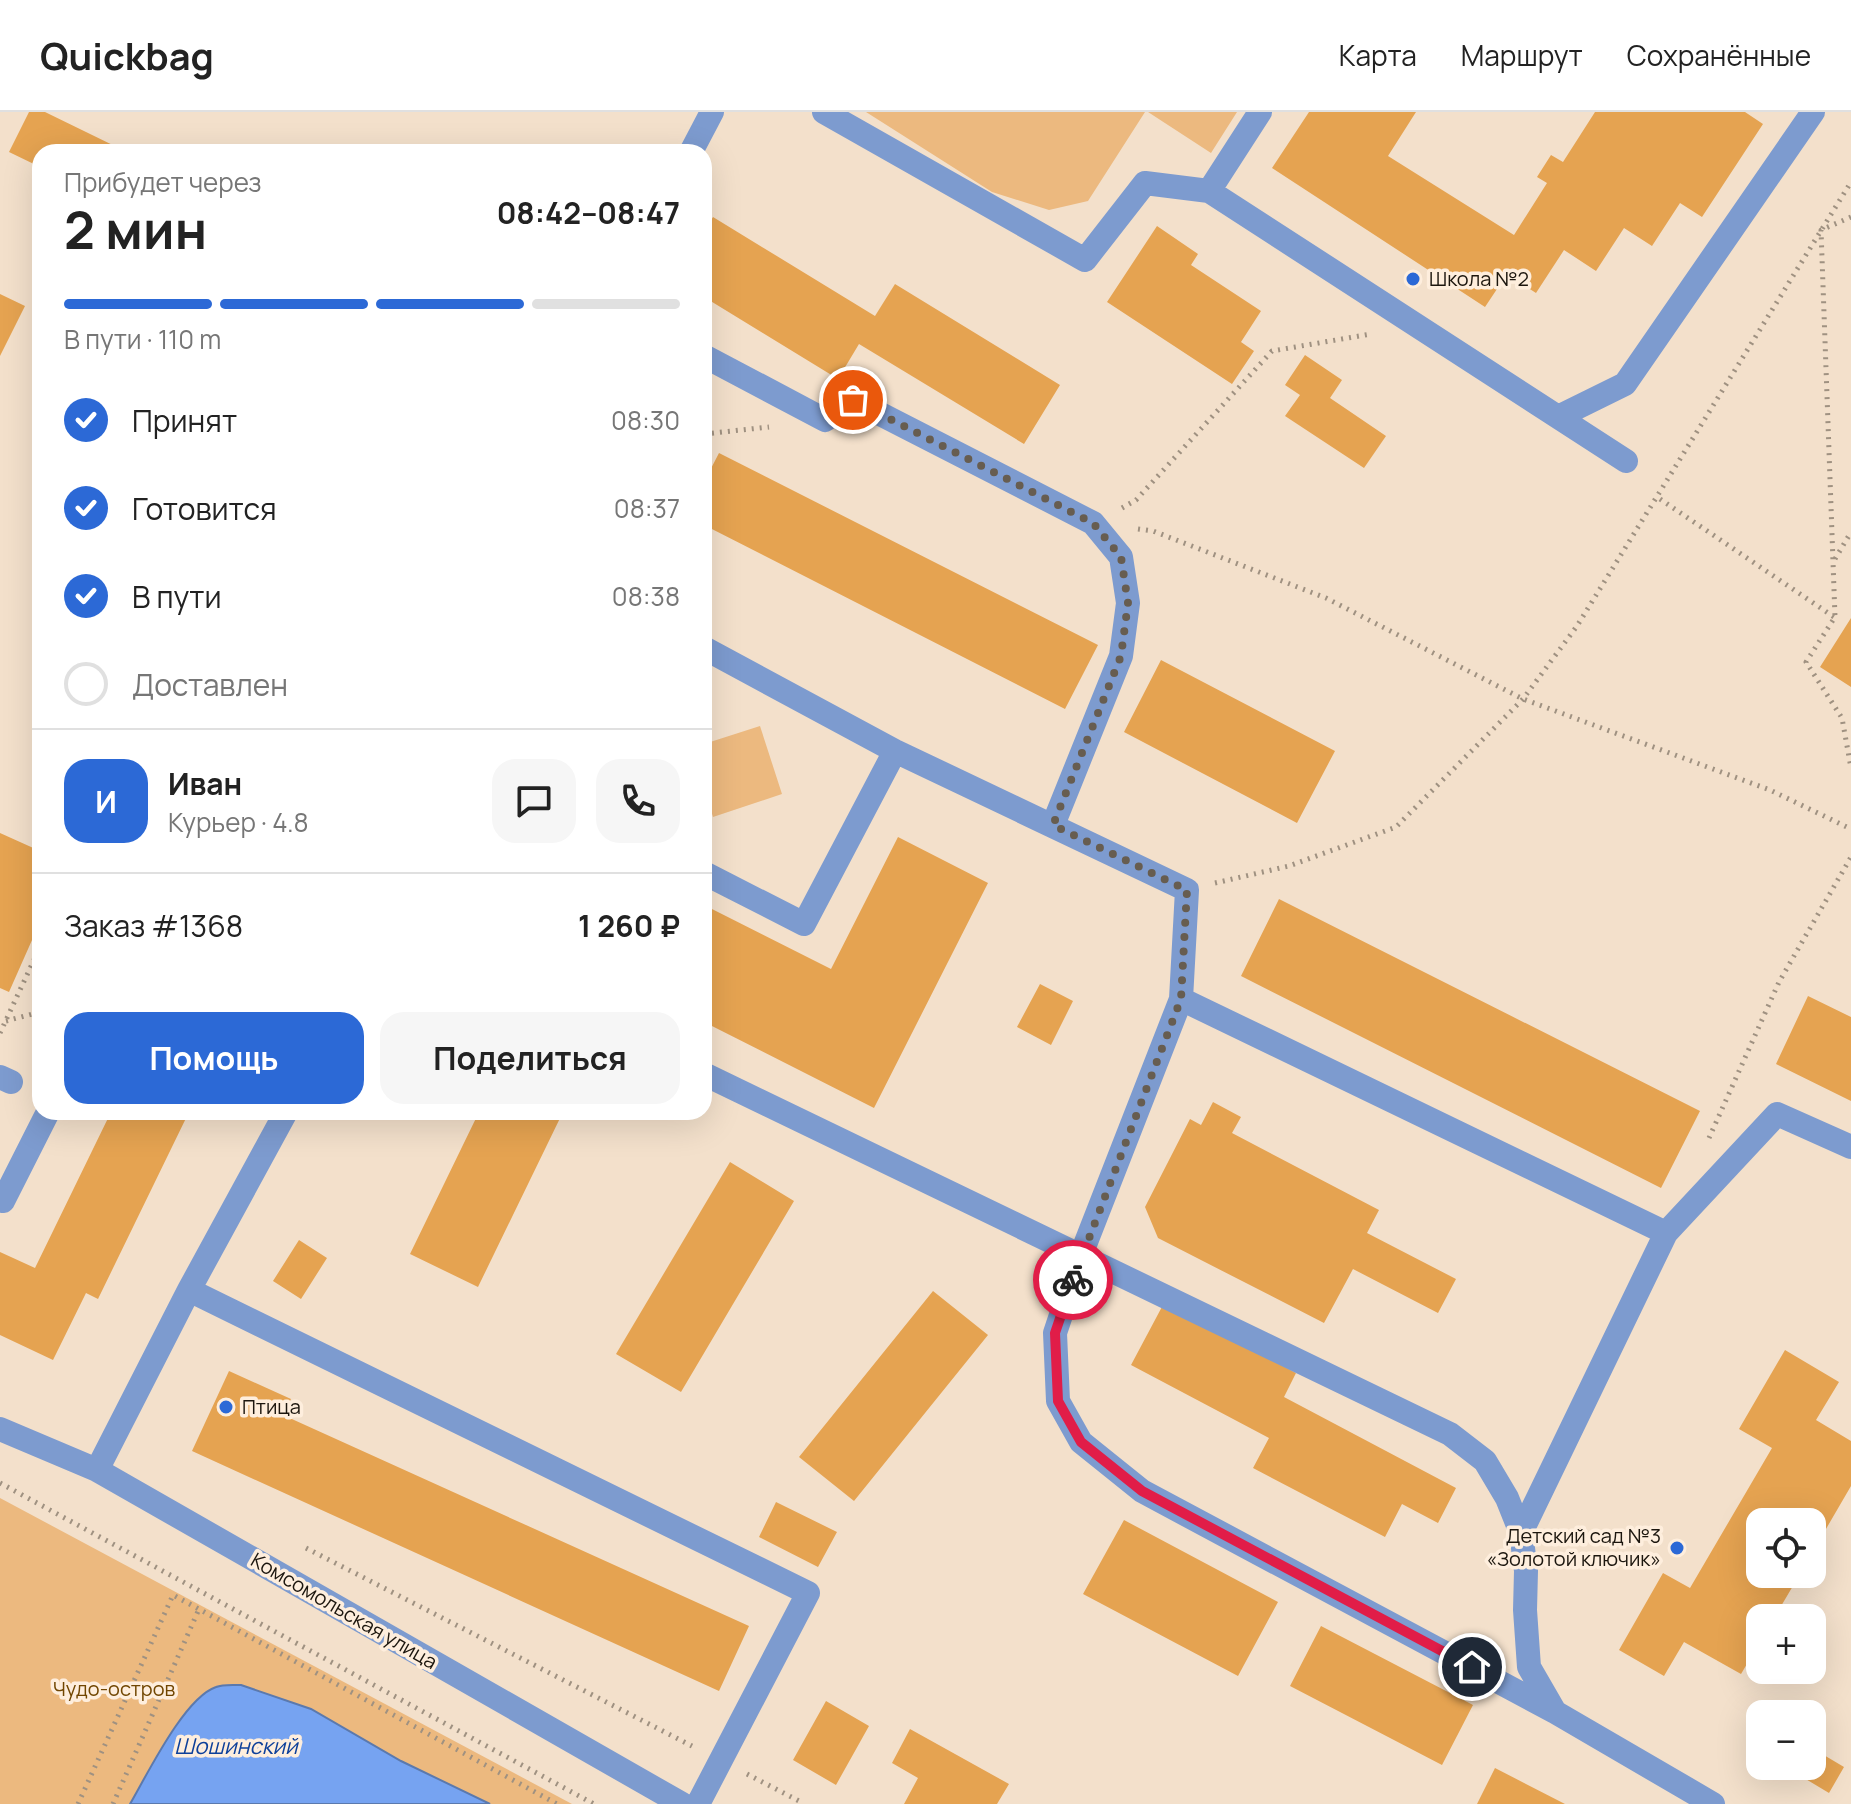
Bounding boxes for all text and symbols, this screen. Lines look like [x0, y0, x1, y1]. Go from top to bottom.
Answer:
text: Quickbag [40, 29, 214, 81]
text: Карта [1339, 36, 1417, 74]
text: Маршрут [1461, 36, 1583, 74]
text: Сохранённые [1627, 36, 1811, 74]
text: Прибудет через [64, 164, 262, 200]
text: 08:42–08:47 [497, 192, 680, 233]
text: 2 мин [64, 194, 207, 265]
place label: Школа №2 [1429, 265, 1529, 292]
marker: Школа №2 [1404, 270, 1422, 288]
text: В пути · 110 m [64, 321, 221, 357]
pin [819, 366, 887, 434]
icon: bag [831, 378, 875, 422]
icon: check [64, 398, 108, 442]
text: Принят [132, 400, 237, 441]
text: 08:30 [611, 402, 680, 438]
icon: check [64, 486, 108, 530]
text: Готовится [132, 488, 277, 529]
text: 08:37 [614, 490, 680, 526]
icon: check [64, 574, 108, 618]
text: В пути [132, 576, 222, 617]
text: 08:38 [612, 578, 680, 614]
text: Доставлен [132, 664, 288, 705]
button: chat [492, 759, 576, 843]
button: phone [596, 759, 680, 843]
text: Иван [168, 763, 242, 804]
text: И [95, 781, 117, 822]
text: Курьер · 4.8 [168, 804, 309, 840]
text: Заказ #1368 [64, 905, 243, 946]
text: 1 260 ₽ [578, 905, 680, 946]
button: Помощь [64, 1012, 364, 1104]
button: Поделиться [380, 1012, 680, 1104]
courier [1033, 1240, 1113, 1320]
icon: bike [1051, 1258, 1095, 1302]
place label: Птица [242, 1393, 301, 1420]
marker: Птица [217, 1398, 235, 1416]
map controls [1746, 1508, 1826, 1780]
button: locate [1746, 1508, 1826, 1588]
place label: Детский сад №3 «Золотой ключик» [1486, 1522, 1661, 1572]
marker: Детский сад №3 «Золотой ключик» [1668, 1539, 1686, 1557]
street label: Комсомольская улица [246, 1546, 442, 1675]
button: + [1746, 1604, 1826, 1684]
pin [1438, 1633, 1506, 1701]
icon: home [1450, 1645, 1494, 1689]
park label: Чудо-остров [53, 1675, 175, 1702]
button: − [1746, 1700, 1826, 1780]
water label: Шошинский [174, 1731, 299, 1761]

